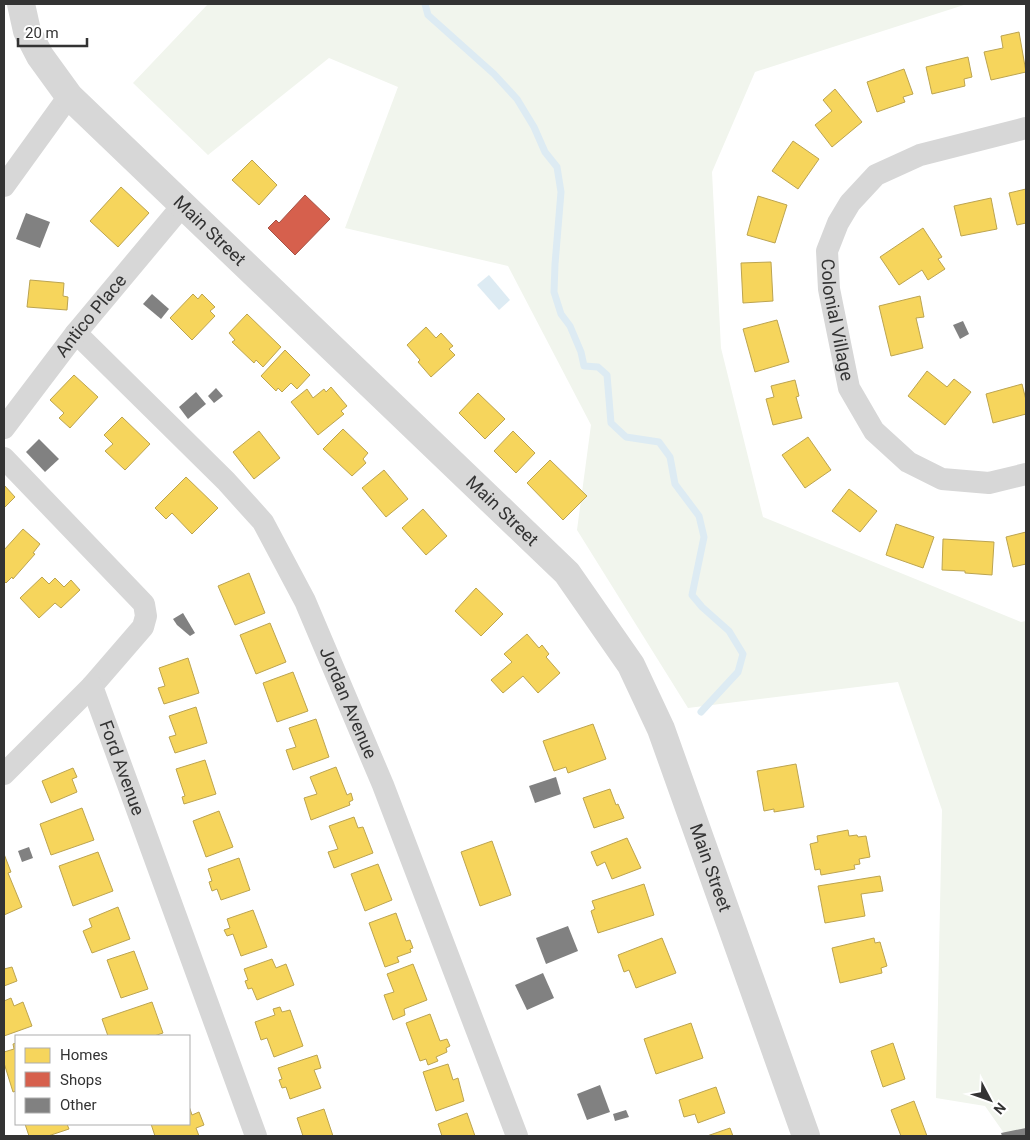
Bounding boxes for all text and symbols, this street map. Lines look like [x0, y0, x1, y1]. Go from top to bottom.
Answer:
scale bar [18, 15, 86, 47]
text: 20 m [25, 24, 59, 42]
street label: Main Street [170, 191, 250, 270]
street label: Colonial Village [817, 258, 858, 383]
street label: Antico Place [51, 270, 131, 361]
street label: Main Street [462, 471, 543, 550]
street label: Jordan Avenue [316, 644, 382, 762]
street label: Ford Avenue [95, 717, 149, 818]
street label: Main Street [686, 821, 736, 915]
legend [15, 1035, 190, 1125]
text: Homes [60, 1046, 108, 1064]
text: Shops [60, 1071, 102, 1089]
north arrow [965, 1075, 1015, 1125]
text: Other [60, 1096, 97, 1114]
text: N [991, 1100, 1009, 1118]

